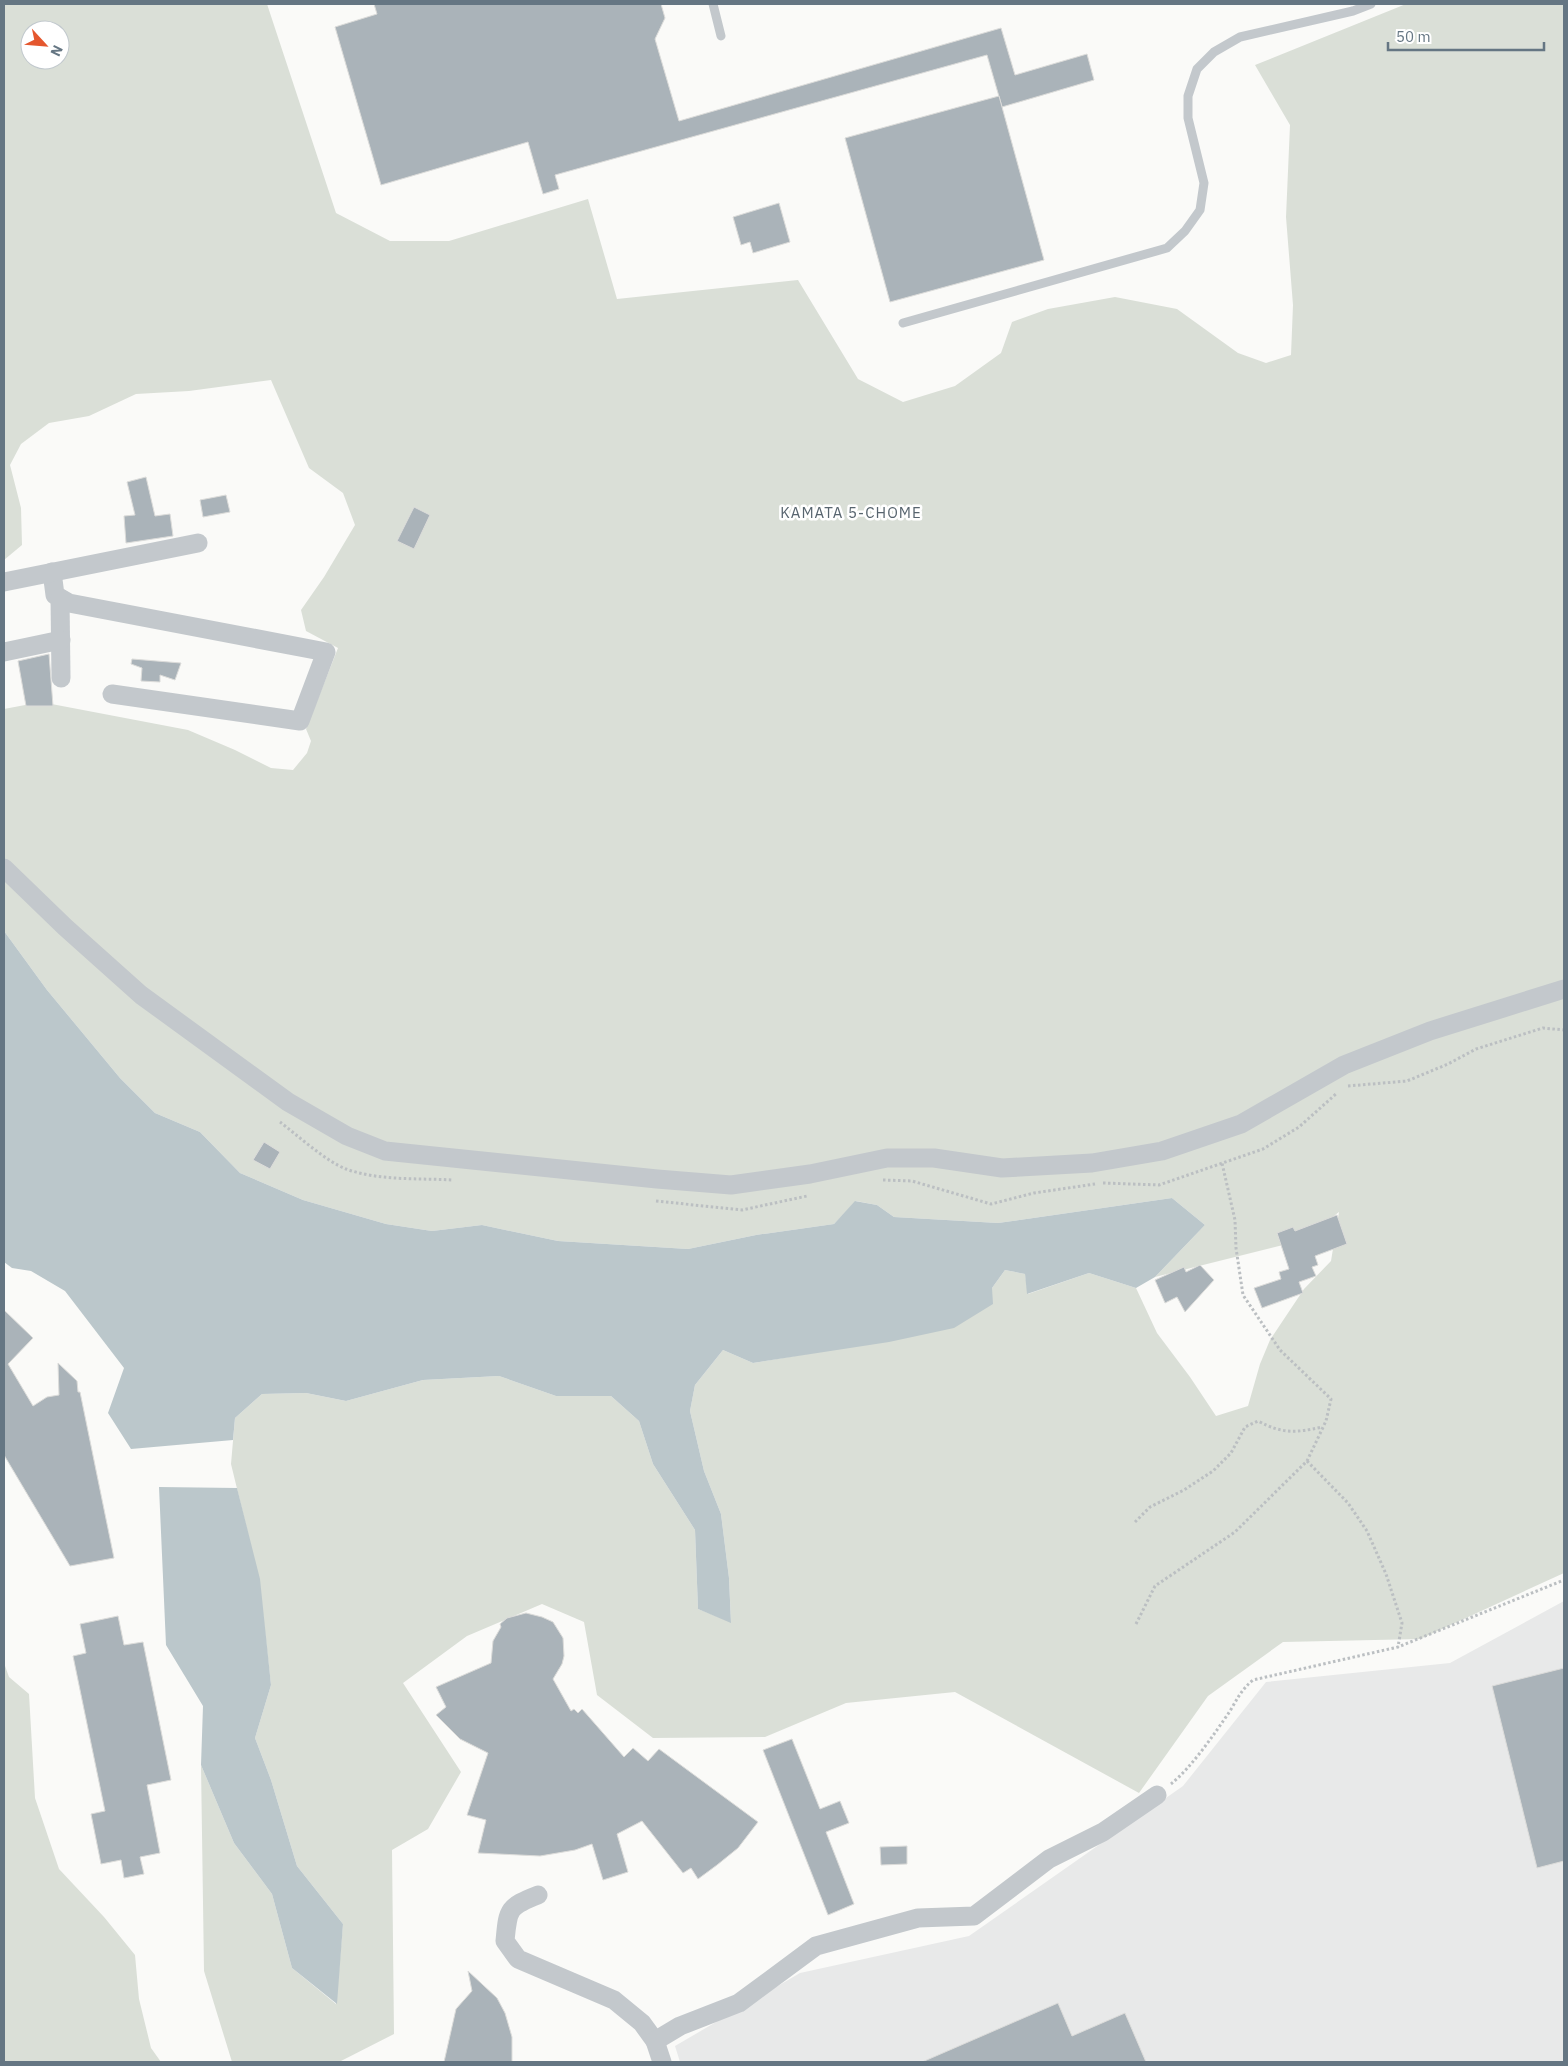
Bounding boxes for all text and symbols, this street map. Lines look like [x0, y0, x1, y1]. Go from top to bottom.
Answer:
north arrow [20, 20, 70, 70]
scale bar [1388, 20, 1544, 52]
text: 50 m [1396, 27, 1431, 46]
text: N [46, 42, 67, 59]
district label: KAMATA 5-CHOME [780, 503, 922, 522]

